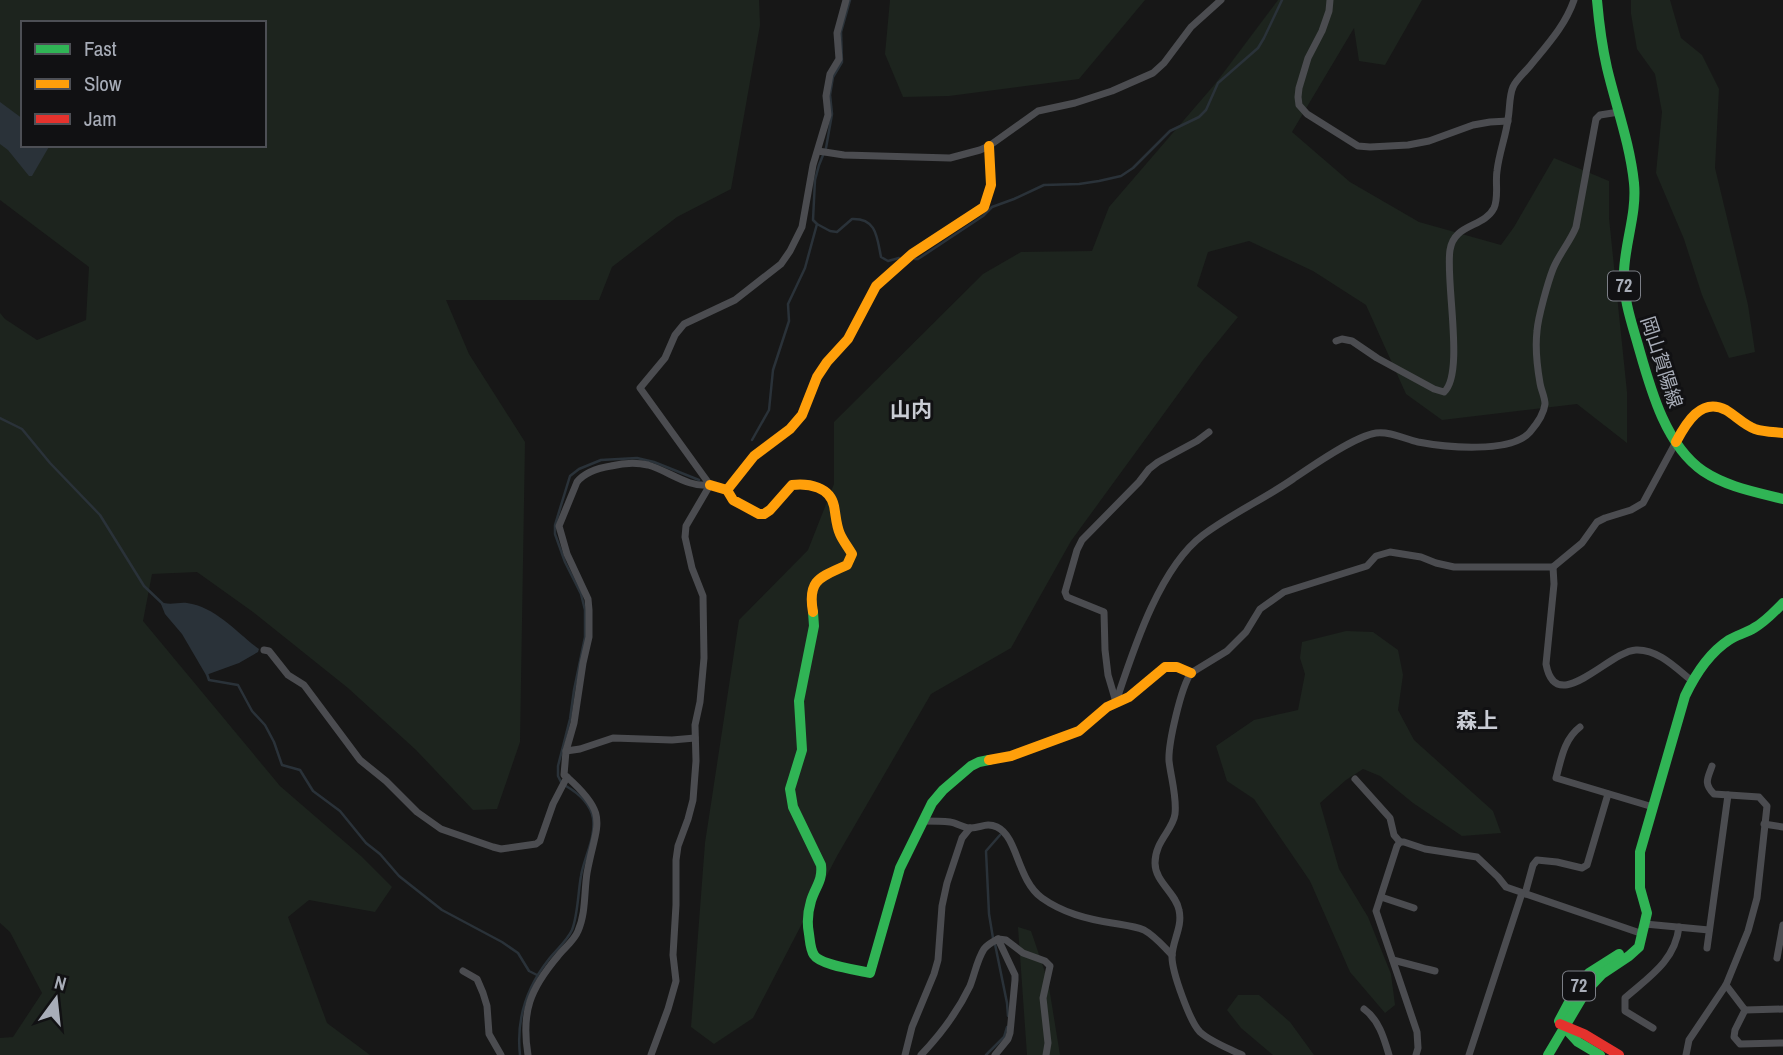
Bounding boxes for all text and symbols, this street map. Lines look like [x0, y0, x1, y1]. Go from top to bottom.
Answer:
legend [21, 21, 266, 147]
text: Fast [84, 34, 117, 63]
text: Slow [84, 69, 122, 98]
text: Jam [84, 104, 117, 133]
road number: 72 [1608, 272, 1640, 300]
street label: 岡山賀陽線 [1635, 313, 1689, 411]
district label: 山内 [890, 395, 932, 424]
district label: 森上 [1456, 706, 1498, 735]
north arrow [21, 964, 91, 1034]
text: N [52, 969, 69, 997]
road number: 72 [1563, 972, 1595, 1001]

